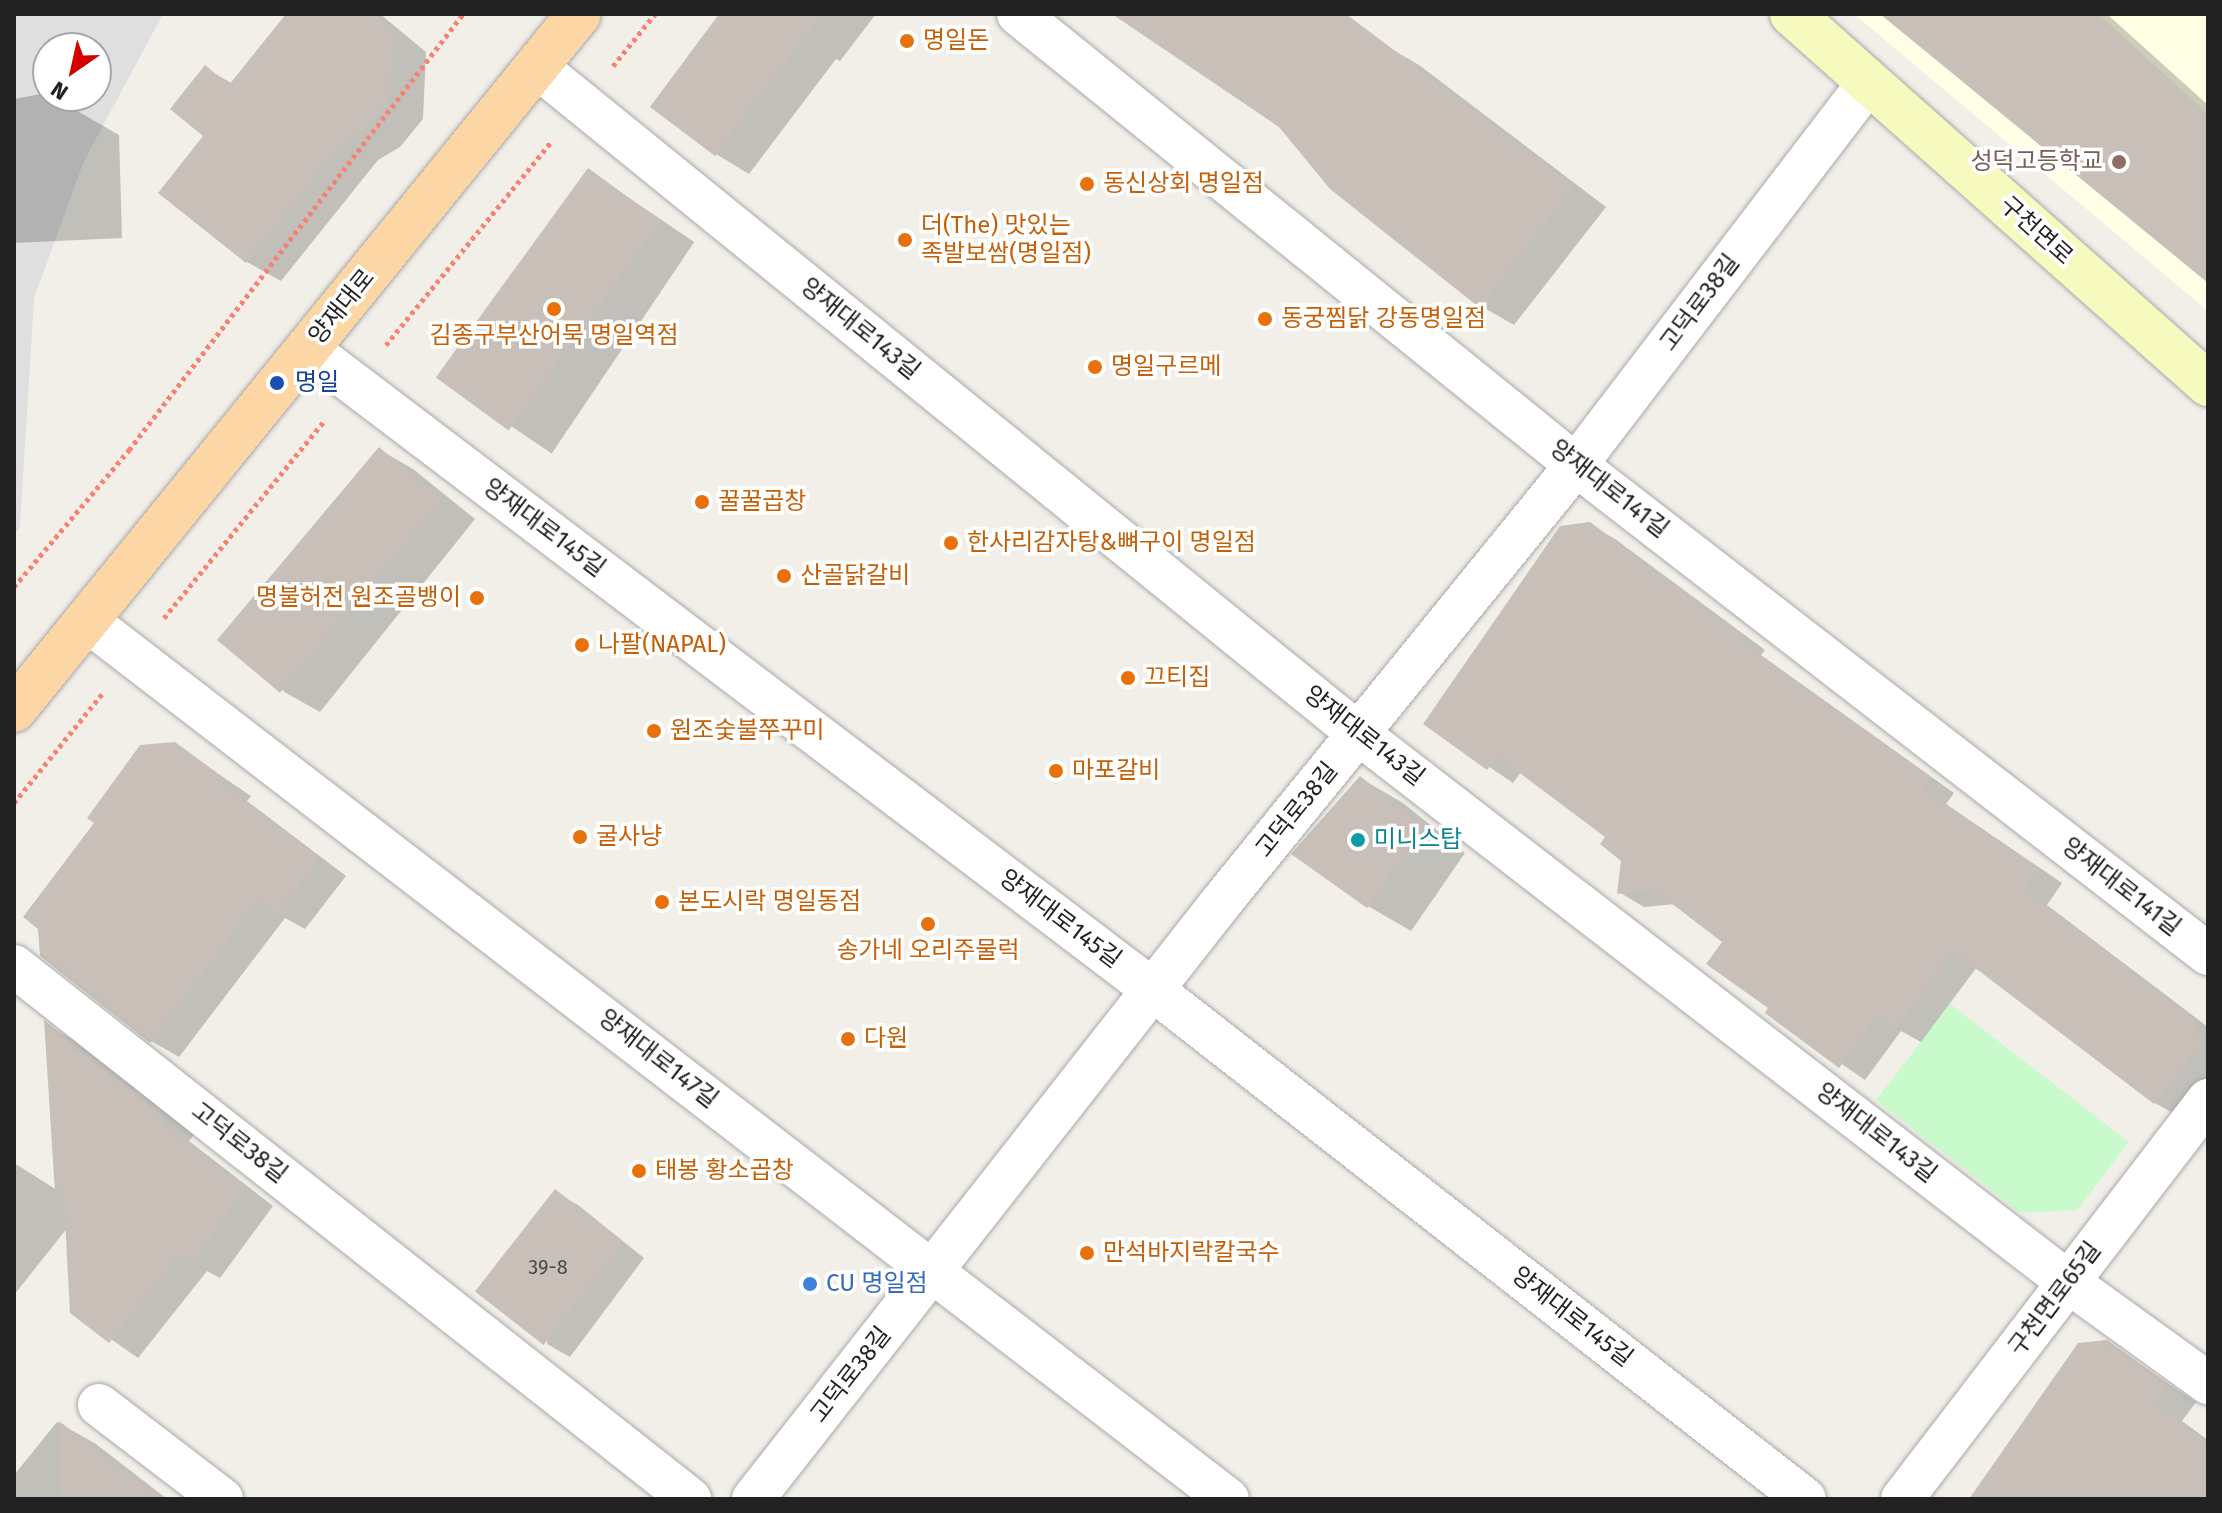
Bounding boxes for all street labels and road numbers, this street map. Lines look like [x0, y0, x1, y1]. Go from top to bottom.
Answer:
street label: 구천면로 [1994, 191, 2078, 271]
street label: 고덕로38길 [1654, 249, 1746, 357]
street label: 양재대로 [303, 264, 381, 350]
street label: 양재대로143길 [795, 272, 925, 386]
street label: 양재대로141길 [1544, 434, 1674, 544]
street label: 양재대로145길 [477, 473, 611, 583]
street label: 양재대로143길 [1298, 680, 1430, 792]
street label: 고덕로38길 [1250, 757, 1344, 863]
street label: 양재대로141길 [2056, 832, 2186, 942]
street label: 양재대로145길 [993, 864, 1127, 974]
street label: 양재대로147길 [593, 1003, 723, 1115]
street label: 양재대로143길 [1810, 1077, 1942, 1189]
street label: 고덕로38길 [185, 1097, 293, 1189]
street label: 구천면로65길 [2003, 1236, 2107, 1362]
street label: 양재대로145길 [1506, 1261, 1638, 1373]
street label: 고덕로38길 [805, 1321, 897, 1429]

